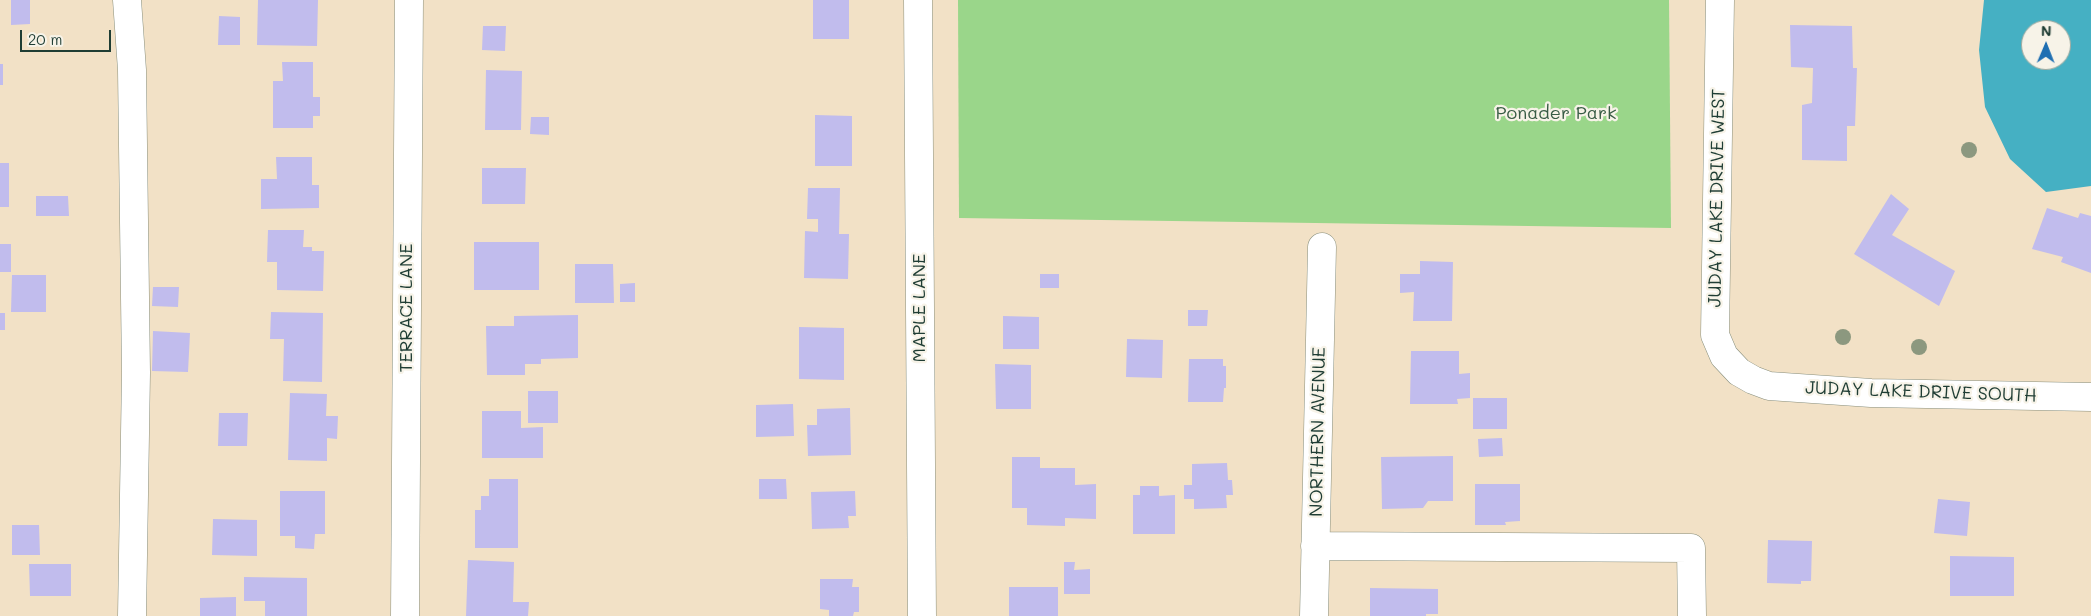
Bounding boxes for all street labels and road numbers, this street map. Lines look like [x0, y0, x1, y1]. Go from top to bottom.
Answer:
street label: JUDAY LAKE DRIVE WEST [1704, 88, 1730, 308]
street label: TERRACE LANE [395, 243, 417, 373]
street label: MAPLE LANE [908, 254, 930, 362]
street label: NORTHERN AVENUE [1306, 347, 1330, 517]
street label: JUDAY LAKE DRIVE SOUTH [1805, 377, 2037, 407]

